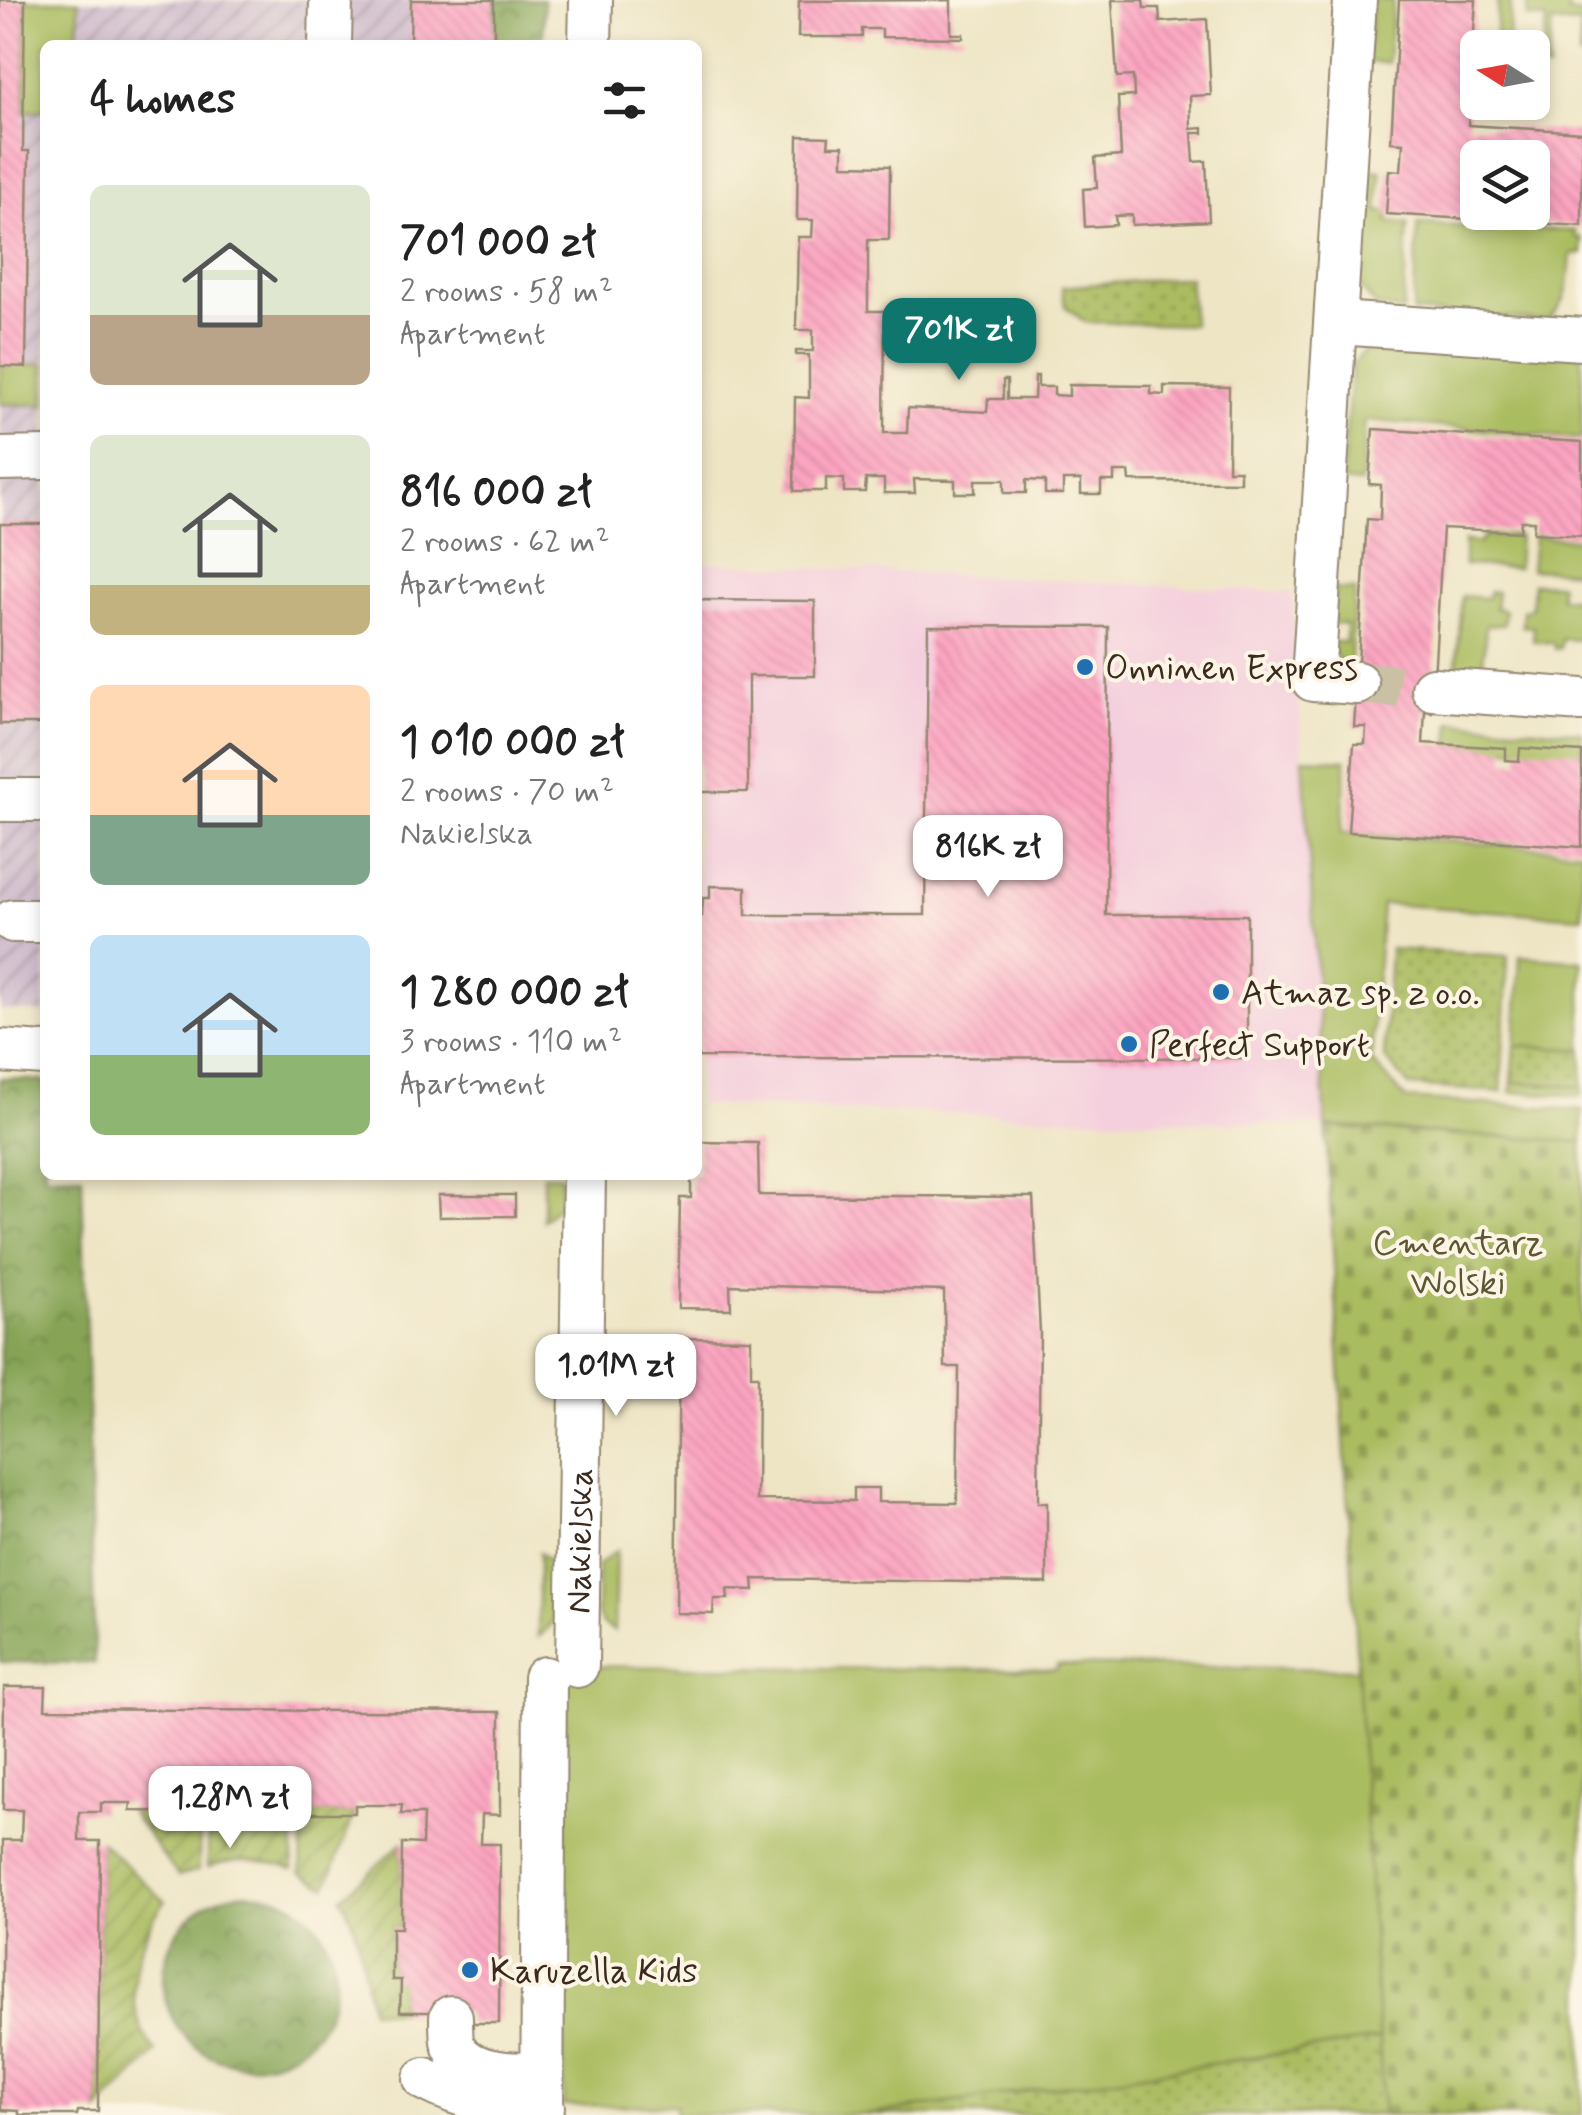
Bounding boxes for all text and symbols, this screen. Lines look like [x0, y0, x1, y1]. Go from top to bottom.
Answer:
north arrow [1460, 30, 1550, 120]
map controls [1460, 30, 1550, 230]
text: 4 homes [90, 73, 236, 128]
icon: filters [597, 73, 652, 128]
button: layers [1460, 140, 1550, 230]
text: 701 000 zł [400, 216, 596, 271]
icon: home [170, 225, 290, 345]
text: 2 rooms · 58 m² [400, 271, 613, 313]
pin: 701K zł [867, 298, 1051, 383]
text: 701K zł [904, 309, 1014, 351]
text: Apartment [400, 313, 545, 355]
text: 816 000 zł [400, 466, 592, 521]
icon: home [170, 475, 290, 595]
text: 2 rooms · 62 m² [400, 521, 609, 563]
text: Apartment [400, 563, 545, 605]
place label: Onninen Express [1105, 646, 1358, 692]
marker: Onninen Express [1074, 656, 1096, 678]
text: 1 010 000 zł [400, 716, 624, 771]
icon: home [170, 725, 290, 845]
text: 2 rooms · 70 m² [400, 771, 614, 813]
text: Nakielska [400, 813, 533, 855]
pin: 816K zł [896, 815, 1080, 900]
text: 816K zł [935, 826, 1041, 868]
text: 1 280 000 zł [400, 966, 629, 1021]
place label: Atmaz sp. z o.o. [1241, 971, 1480, 1017]
icon: home [170, 975, 290, 1095]
marker: Atmaz sp. z o.o. [1210, 981, 1232, 1003]
text: 3 rooms · 110 m² [400, 1021, 622, 1063]
place label: Perfect Support [1149, 1023, 1370, 1069]
marker: Perfect Support [1118, 1033, 1140, 1055]
text: Apartment [400, 1063, 545, 1105]
park label: Cmentarz Wolski [1372, 1221, 1544, 1307]
pin: 1.01M zł [513, 1334, 719, 1419]
text: 1.01M zł [557, 1345, 675, 1387]
street label: Nakielska [557, 1468, 605, 1614]
pin: 1.28M zł [127, 1766, 333, 1851]
text: 1.28M zł [170, 1777, 290, 1819]
place label: Karuzella Kids [490, 1949, 698, 1995]
marker: Karuzella Kids [459, 1959, 481, 1981]

